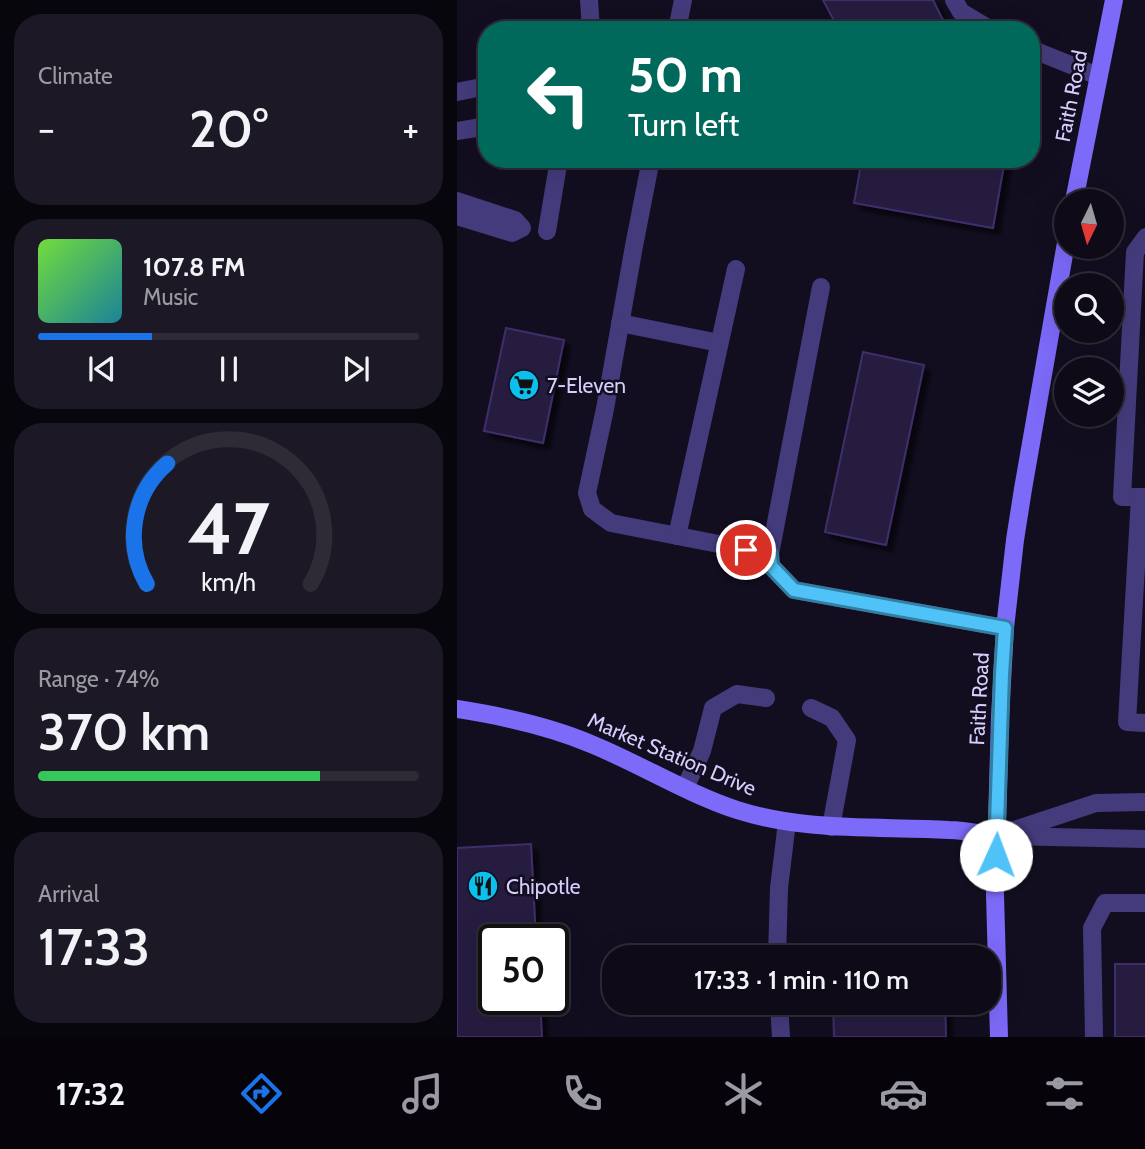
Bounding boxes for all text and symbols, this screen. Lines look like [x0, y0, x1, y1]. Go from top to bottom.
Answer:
text: 50 m [628, 45, 743, 104]
street label: Faith Road [1050, 48, 1092, 144]
icon: left [513, 49, 604, 140]
text: Climate [38, 62, 113, 90]
text: 20° [189, 97, 268, 160]
text: − [38, 105, 55, 152]
text: + [402, 105, 419, 152]
text: Turn left [628, 105, 739, 144]
north arrow [1054, 189, 1124, 259]
map controls [1054, 189, 1124, 427]
text: 107.8 FM [143, 251, 246, 283]
button: search [1054, 273, 1124, 343]
text: Music [143, 283, 198, 311]
icon: previous [83, 350, 121, 388]
icon: pause [210, 350, 248, 388]
icon: next [337, 350, 375, 388]
button: layers [1054, 357, 1124, 427]
supermarket icon: 7-Eleven [507, 368, 541, 402]
place label: 7-Eleven [547, 373, 626, 398]
text: 47 [187, 485, 270, 573]
pin [716, 520, 776, 580]
icon: arrive [727, 531, 765, 569]
text: km/h [201, 567, 256, 597]
street label: Faith Road [964, 652, 994, 746]
text: Range · 74% [38, 665, 159, 693]
text: 370 km [38, 700, 210, 763]
street label: Market Station Drive [584, 707, 760, 801]
position arrow [959, 818, 1033, 892]
restaurant icon: Chipotle [466, 869, 500, 903]
place label: Chipotle [506, 874, 581, 899]
text: Arrival [38, 880, 99, 908]
text: 17:33 [38, 915, 150, 978]
speed limit sign: 50 [478, 924, 569, 1015]
text: 17:33 · 1 min · 110 m [694, 964, 909, 996]
icon: directions [237, 1069, 286, 1118]
icon: music [398, 1069, 447, 1118]
icon: phone [558, 1069, 607, 1118]
icon: climate [719, 1069, 768, 1118]
icon: car [879, 1069, 928, 1118]
icon: filters [1040, 1069, 1089, 1118]
text: 17:32 [56, 1074, 125, 1113]

